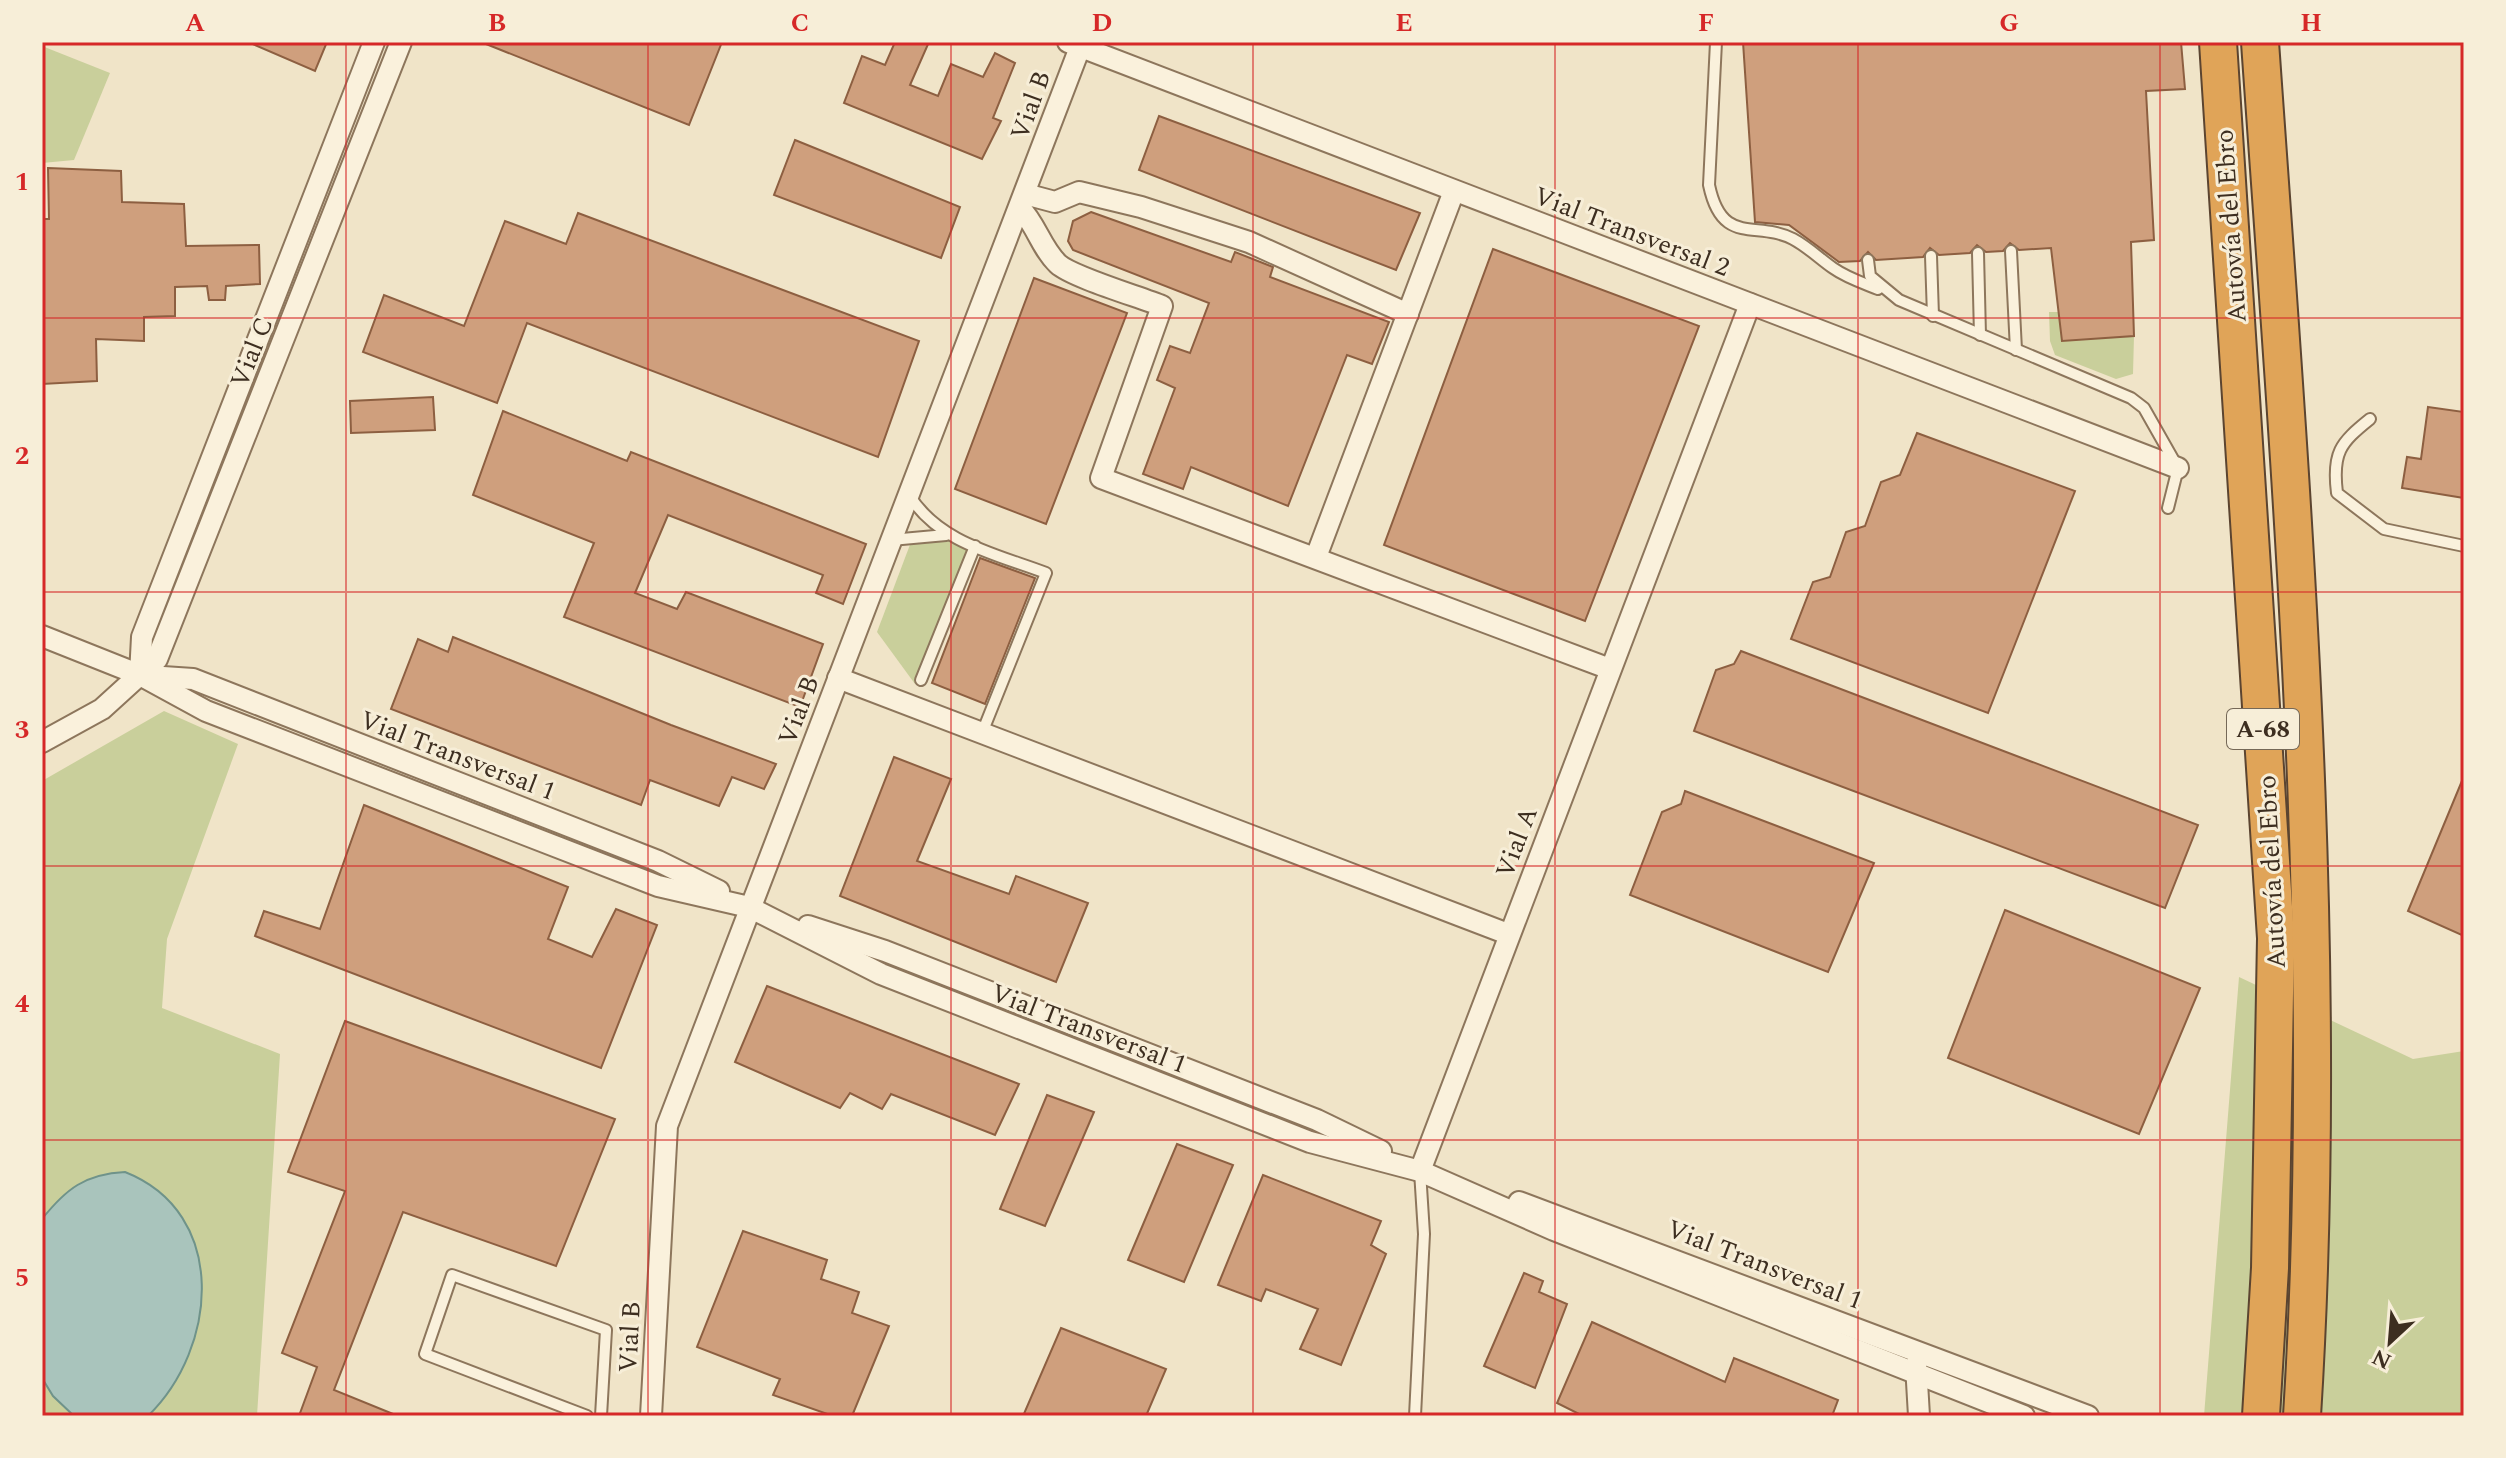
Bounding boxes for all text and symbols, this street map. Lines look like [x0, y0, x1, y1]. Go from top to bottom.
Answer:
text: A [185, 3, 205, 43]
text: B [488, 3, 506, 43]
text: C [791, 3, 809, 43]
text: D [1092, 3, 1112, 43]
text: E [1395, 3, 1413, 43]
text: F [1698, 3, 1714, 43]
text: G [1999, 3, 2019, 43]
text: H [2300, 3, 2322, 43]
street label: Vial B [1000, 65, 1062, 146]
street label: Autovía del Ebro [2204, 128, 2258, 324]
text: 1 [15, 162, 29, 202]
street label: Vial Transversal 2 [1528, 176, 1735, 288]
street label: Vial C [220, 311, 284, 394]
text: 2 [15, 436, 29, 476]
street label: Vial B [768, 670, 830, 751]
street label: Vial Transversal 1 [354, 700, 561, 812]
road number: A-68 [2227, 709, 2299, 749]
text: 3 [15, 710, 29, 750]
street label: Autovía del Ebro [2247, 774, 2297, 970]
street label: Vial A [1485, 801, 1549, 884]
street label: Vial Transversal 1 [985, 973, 1192, 1085]
text: 4 [15, 984, 30, 1024]
street label: Vial Transversal 1 [1661, 1209, 1868, 1321]
text: 5 [15, 1258, 29, 1298]
street label: Vial B [608, 1300, 652, 1374]
north arrow [2350, 1302, 2430, 1382]
text: N [2367, 1340, 2397, 1377]

